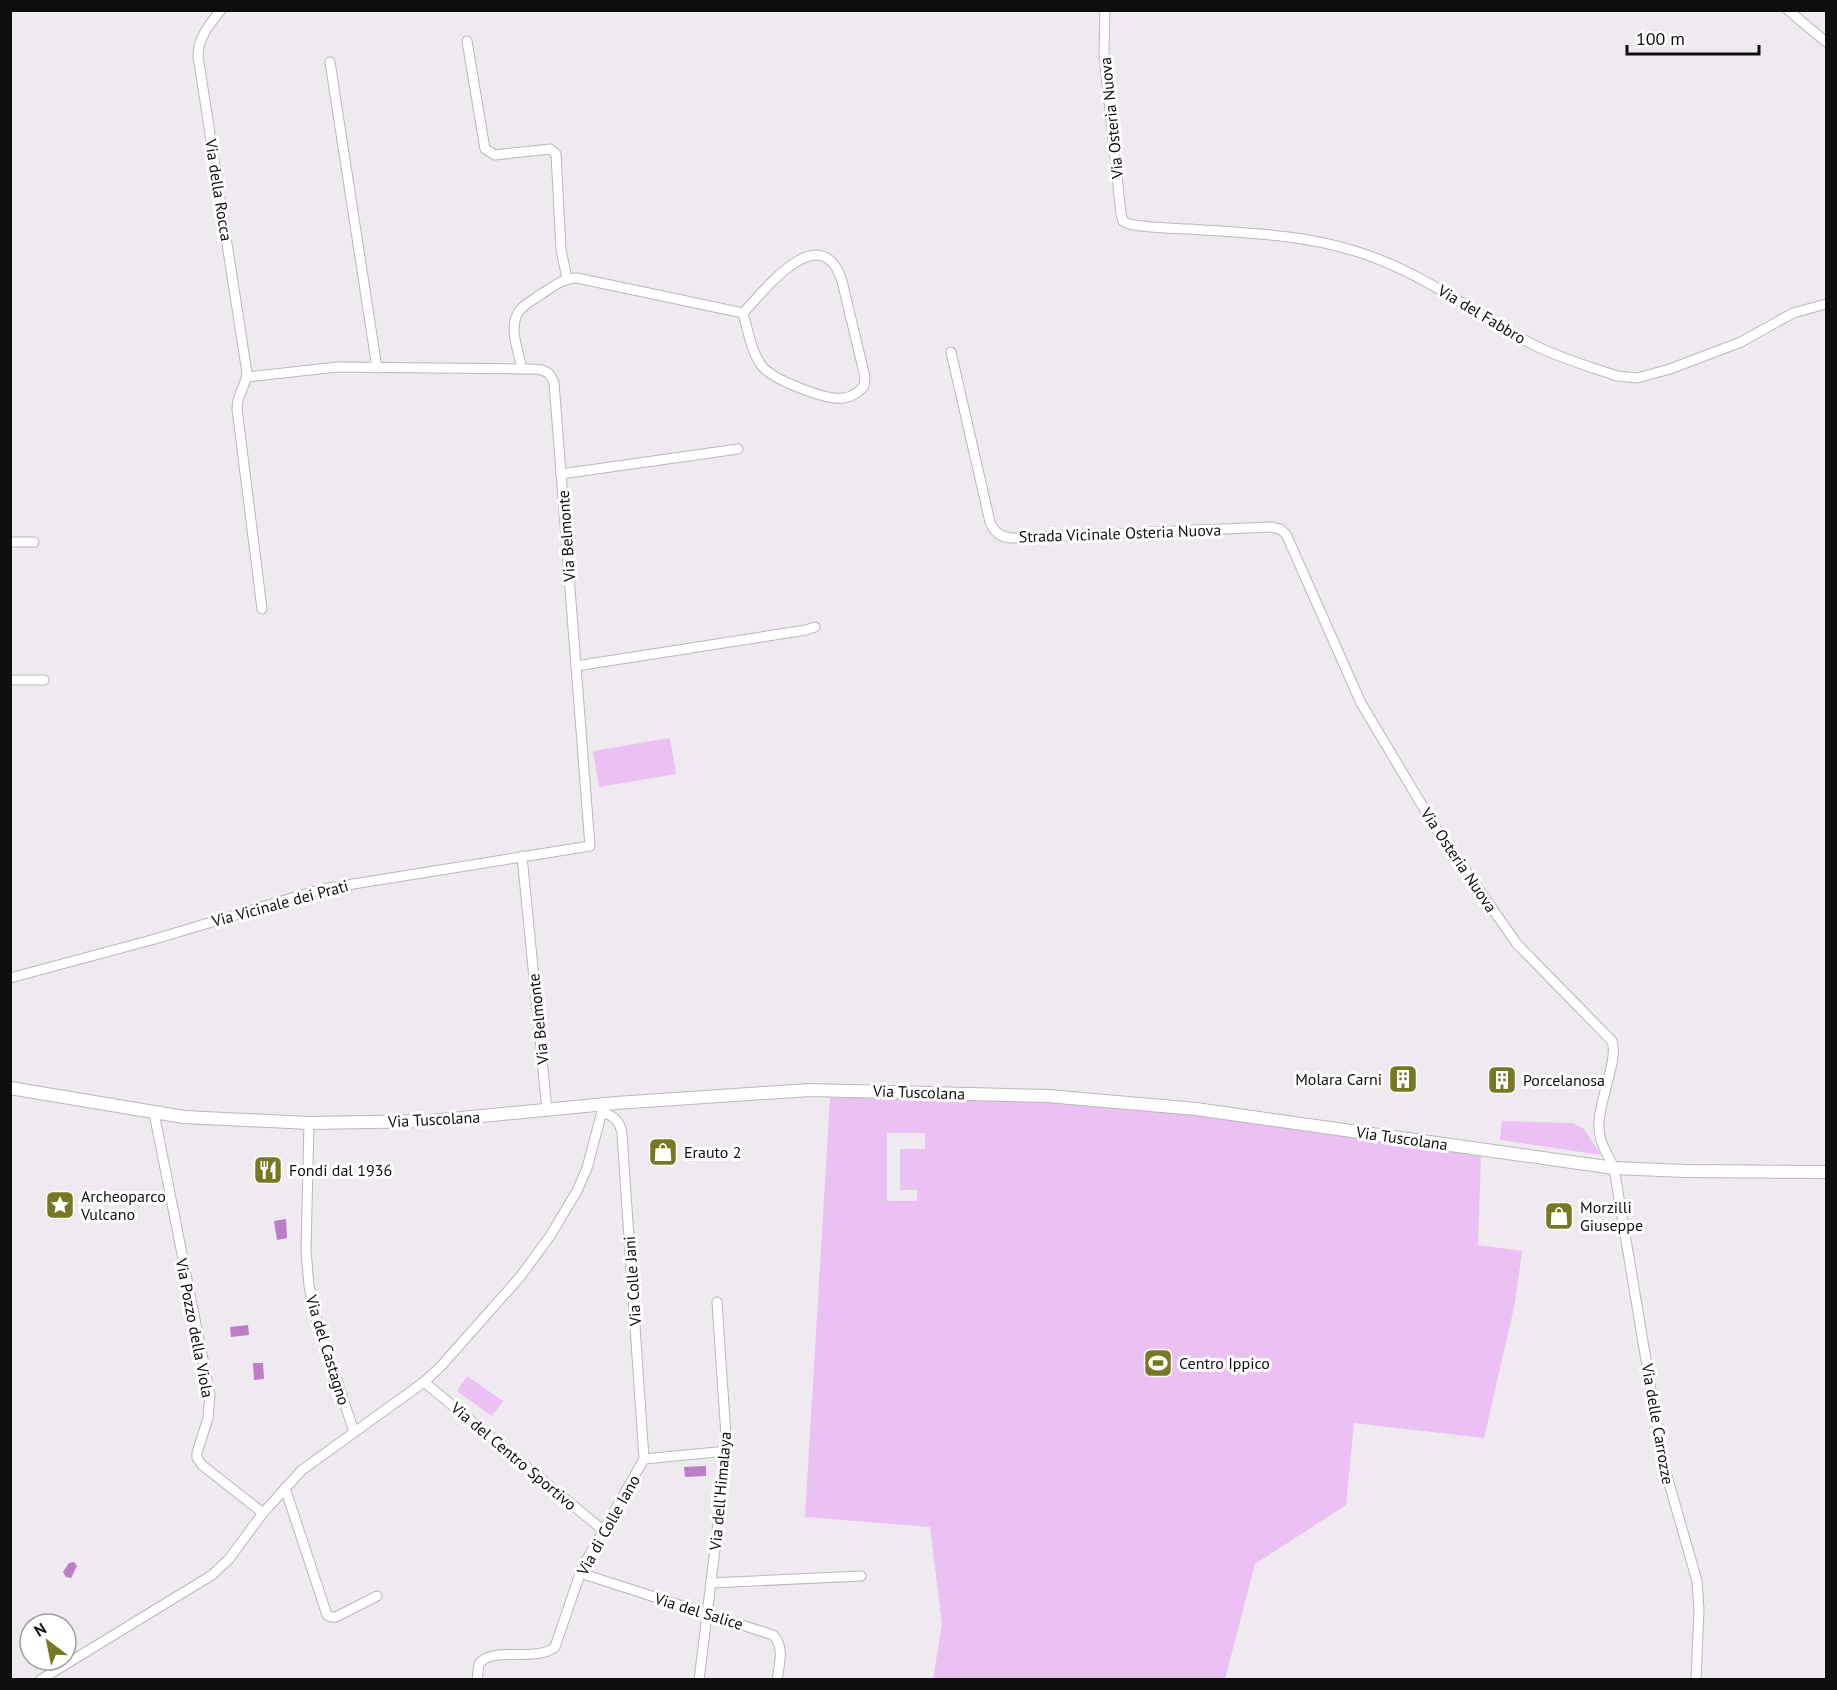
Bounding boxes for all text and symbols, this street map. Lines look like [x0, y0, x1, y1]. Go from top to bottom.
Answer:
scale bar [1627, 18, 1759, 56]
text: 100 m [1636, 27, 1685, 50]
street label: Via Osteria Nuova [1095, 56, 1127, 181]
street label: Via della Rocca [201, 136, 237, 243]
street label: Via del Fabbro [1434, 279, 1529, 348]
street label: Via Belmonte [553, 490, 579, 583]
street label: Strada Vicinale Osteria Nuova [1018, 519, 1222, 547]
street label: Via Osteria Nuova [1416, 803, 1501, 916]
street label: Via Vicinale dei Prati [209, 875, 350, 931]
street label: Via Belmonte [523, 972, 553, 1067]
building icon: Molara Carni [1387, 1063, 1419, 1095]
building icon: Porcelanosa [1486, 1064, 1518, 1096]
place label: Molara Carni [1295, 1069, 1382, 1089]
place label: Porcelanosa [1523, 1070, 1605, 1090]
street label: Via Tuscolana [871, 1080, 966, 1104]
street label: Via Tuscolana [386, 1107, 481, 1131]
street label: Via Tuscolana [1354, 1122, 1449, 1154]
shop icon: Erauto 2 [647, 1136, 679, 1168]
place label: Erauto 2 [684, 1142, 741, 1162]
restaurant icon: Fondi dal 1936 [252, 1154, 284, 1186]
place label: Fondi dal 1936 [289, 1160, 392, 1180]
place label: Archeoparco Vulcano [80, 1186, 166, 1224]
place icon: Archeoparco Vulcano [44, 1189, 76, 1221]
place label: Morzilli Giuseppe [1580, 1197, 1643, 1235]
shop icon: Morzilli Giuseppe [1543, 1200, 1575, 1232]
street label: Via Colle Jani [619, 1235, 645, 1328]
street label: Via Pozzo della Viola [171, 1256, 218, 1399]
street label: Via del Castagno [301, 1292, 354, 1407]
sports icon: Centro Ippico [1142, 1347, 1174, 1379]
place label: Centro Ippico [1179, 1353, 1270, 1373]
street label: Via delle Carrozze [1637, 1361, 1678, 1486]
street label: Via del Centro Sportivo [446, 1397, 581, 1514]
street label: Via dell'Himalaya [705, 1431, 735, 1552]
street label: Via di Colle Iano [572, 1471, 644, 1580]
street label: Via del Salice [651, 1588, 746, 1634]
north arrow [18, 1612, 78, 1672]
text: N [30, 1618, 50, 1641]

